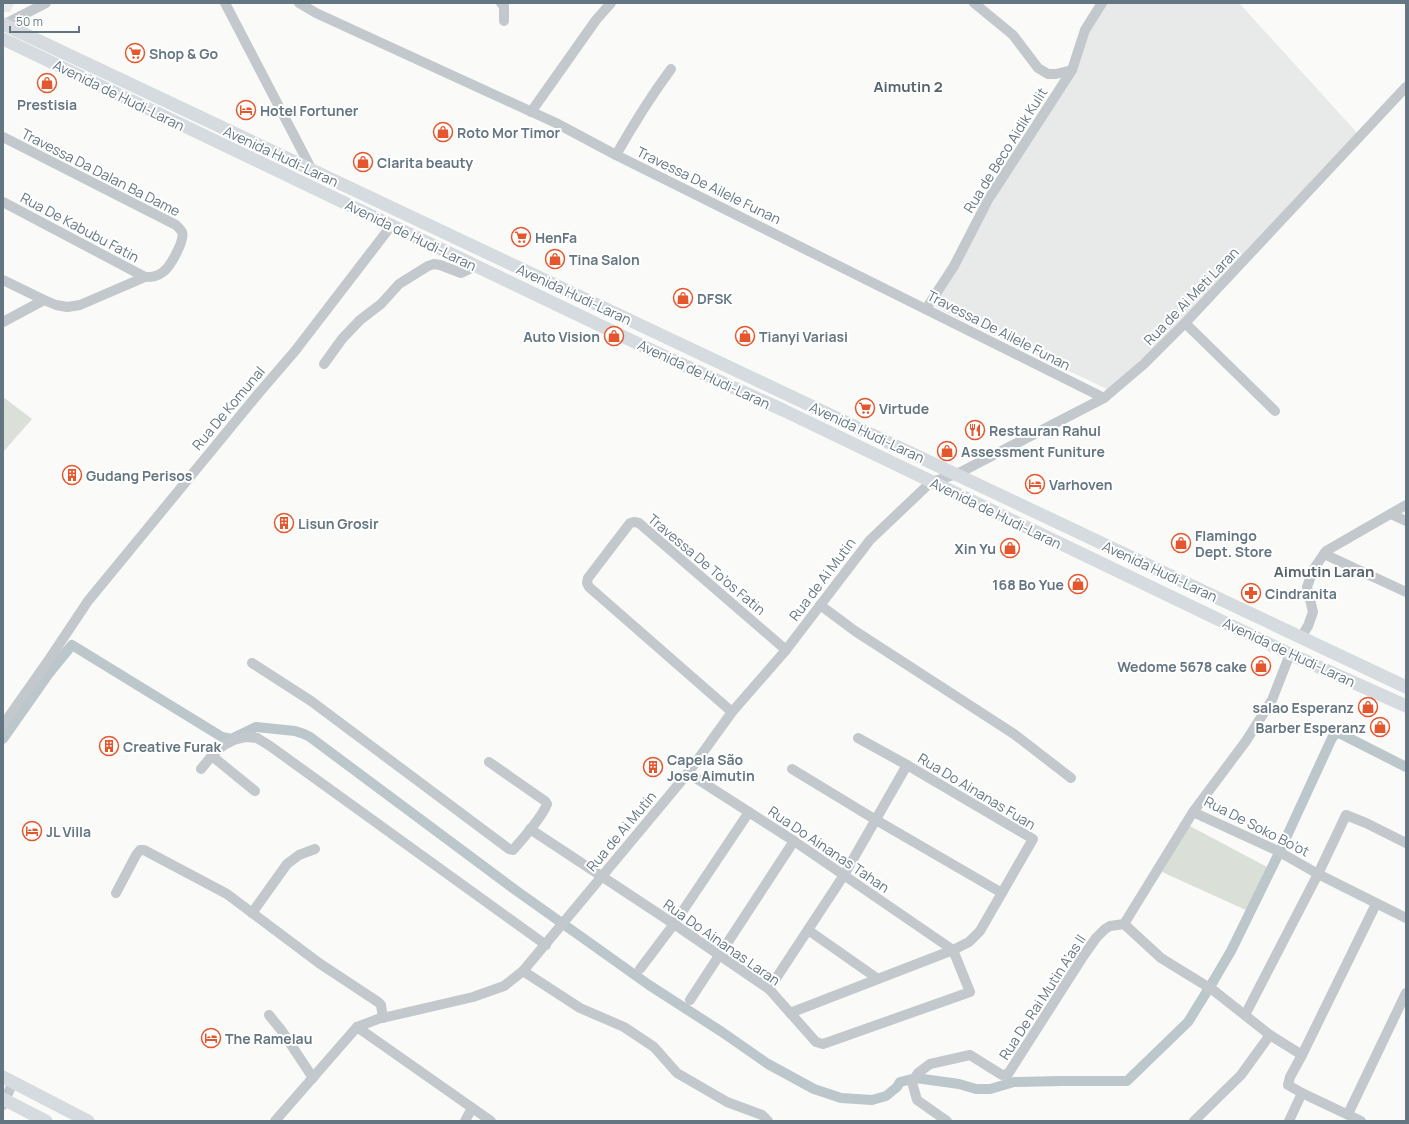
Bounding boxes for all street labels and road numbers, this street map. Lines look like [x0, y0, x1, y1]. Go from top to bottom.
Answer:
street label: Avenida de Hudi-Laran [50, 55, 188, 135]
street label: Rua de Beco Aidik Kulit [959, 84, 1051, 216]
street label: Avenida Hudi-Laran [220, 121, 342, 191]
street label: Travessa Da Dalan Ba Dame [18, 124, 184, 220]
street label: Travessa De Ailele Funan [634, 142, 784, 228]
street label: Rua De Kabubu Fatin [17, 188, 143, 266]
street label: Avenida de Hudi-Laran [342, 195, 480, 275]
street label: Rua de Ai Meti Laran [1139, 243, 1243, 349]
street label: Avenida Hudi-Laran [513, 259, 635, 329]
street label: Travessa De Ailele Funan [924, 286, 1074, 374]
street label: Avenida de Hudi-Laran [635, 335, 773, 413]
street label: Rua De Komunal [187, 362, 269, 454]
street label: Avenida Hudi-Laran [806, 397, 928, 467]
street label: Avenida de Hudi-Laran [927, 473, 1065, 553]
street label: Travessa De To’os Fatin [644, 509, 770, 619]
street label: Rua de Ai Mutin [785, 534, 859, 624]
street label: Avenida Hudi-Laran [1099, 536, 1221, 606]
street label: Avenida de Hudi-Laran [1220, 613, 1358, 691]
street label: Rua Do Ainanas Fuan [915, 748, 1039, 834]
street label: Rua de Ai Mutin [582, 787, 660, 875]
street label: Rua De Soko Bo’ot [1201, 791, 1313, 861]
street label: Rua Do Ainanas Tahan [765, 801, 893, 897]
street label: Rua Do Ainanas Laran [660, 895, 784, 989]
street label: Rua De Rai Mutin A’as II [994, 931, 1090, 1063]

